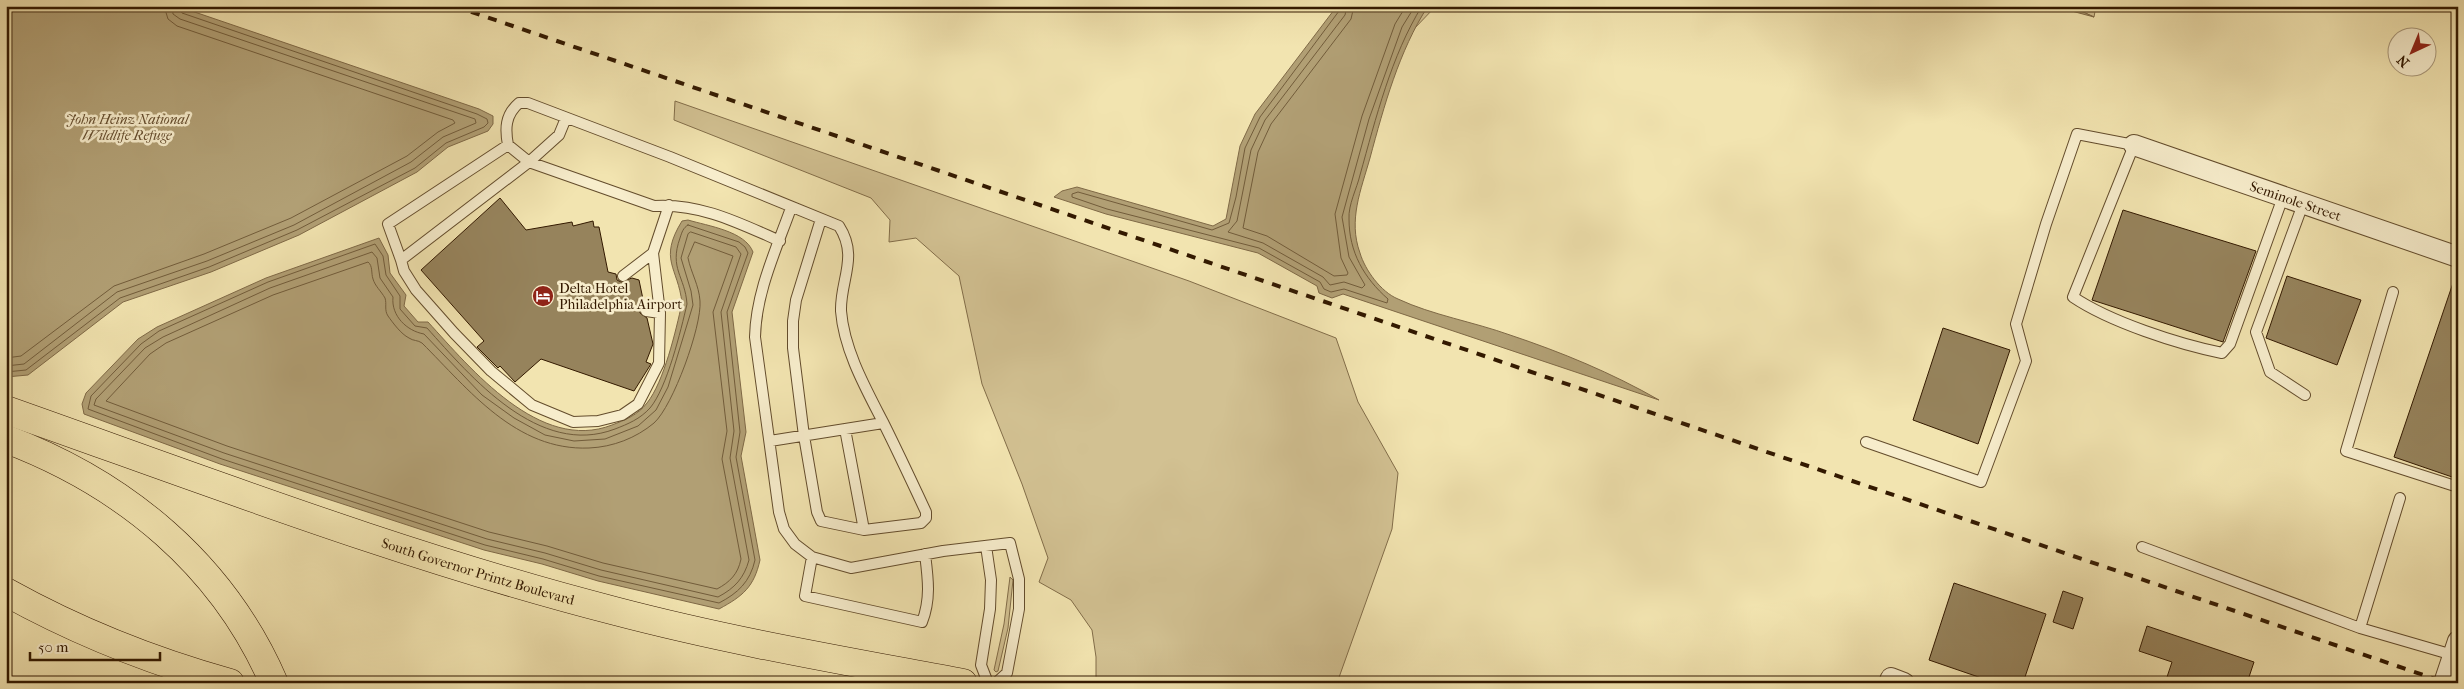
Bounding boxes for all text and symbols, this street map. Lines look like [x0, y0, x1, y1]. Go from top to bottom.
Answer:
north arrow [2386, 28, 2436, 78]
text: N [2393, 51, 2413, 71]
park label: John Heinz National Wildlife Refuge [66, 111, 190, 144]
street label: Seminole Street [2248, 177, 2344, 225]
place label: Delta Hotel Philadelphia Airport [559, 280, 682, 313]
hotel icon: Delta Hotel Philadelphia Airport [531, 284, 555, 308]
street label: South Governor Printz Boulevard [380, 534, 577, 609]
scale bar [30, 629, 160, 661]
text: 50 m [38, 638, 69, 656]

